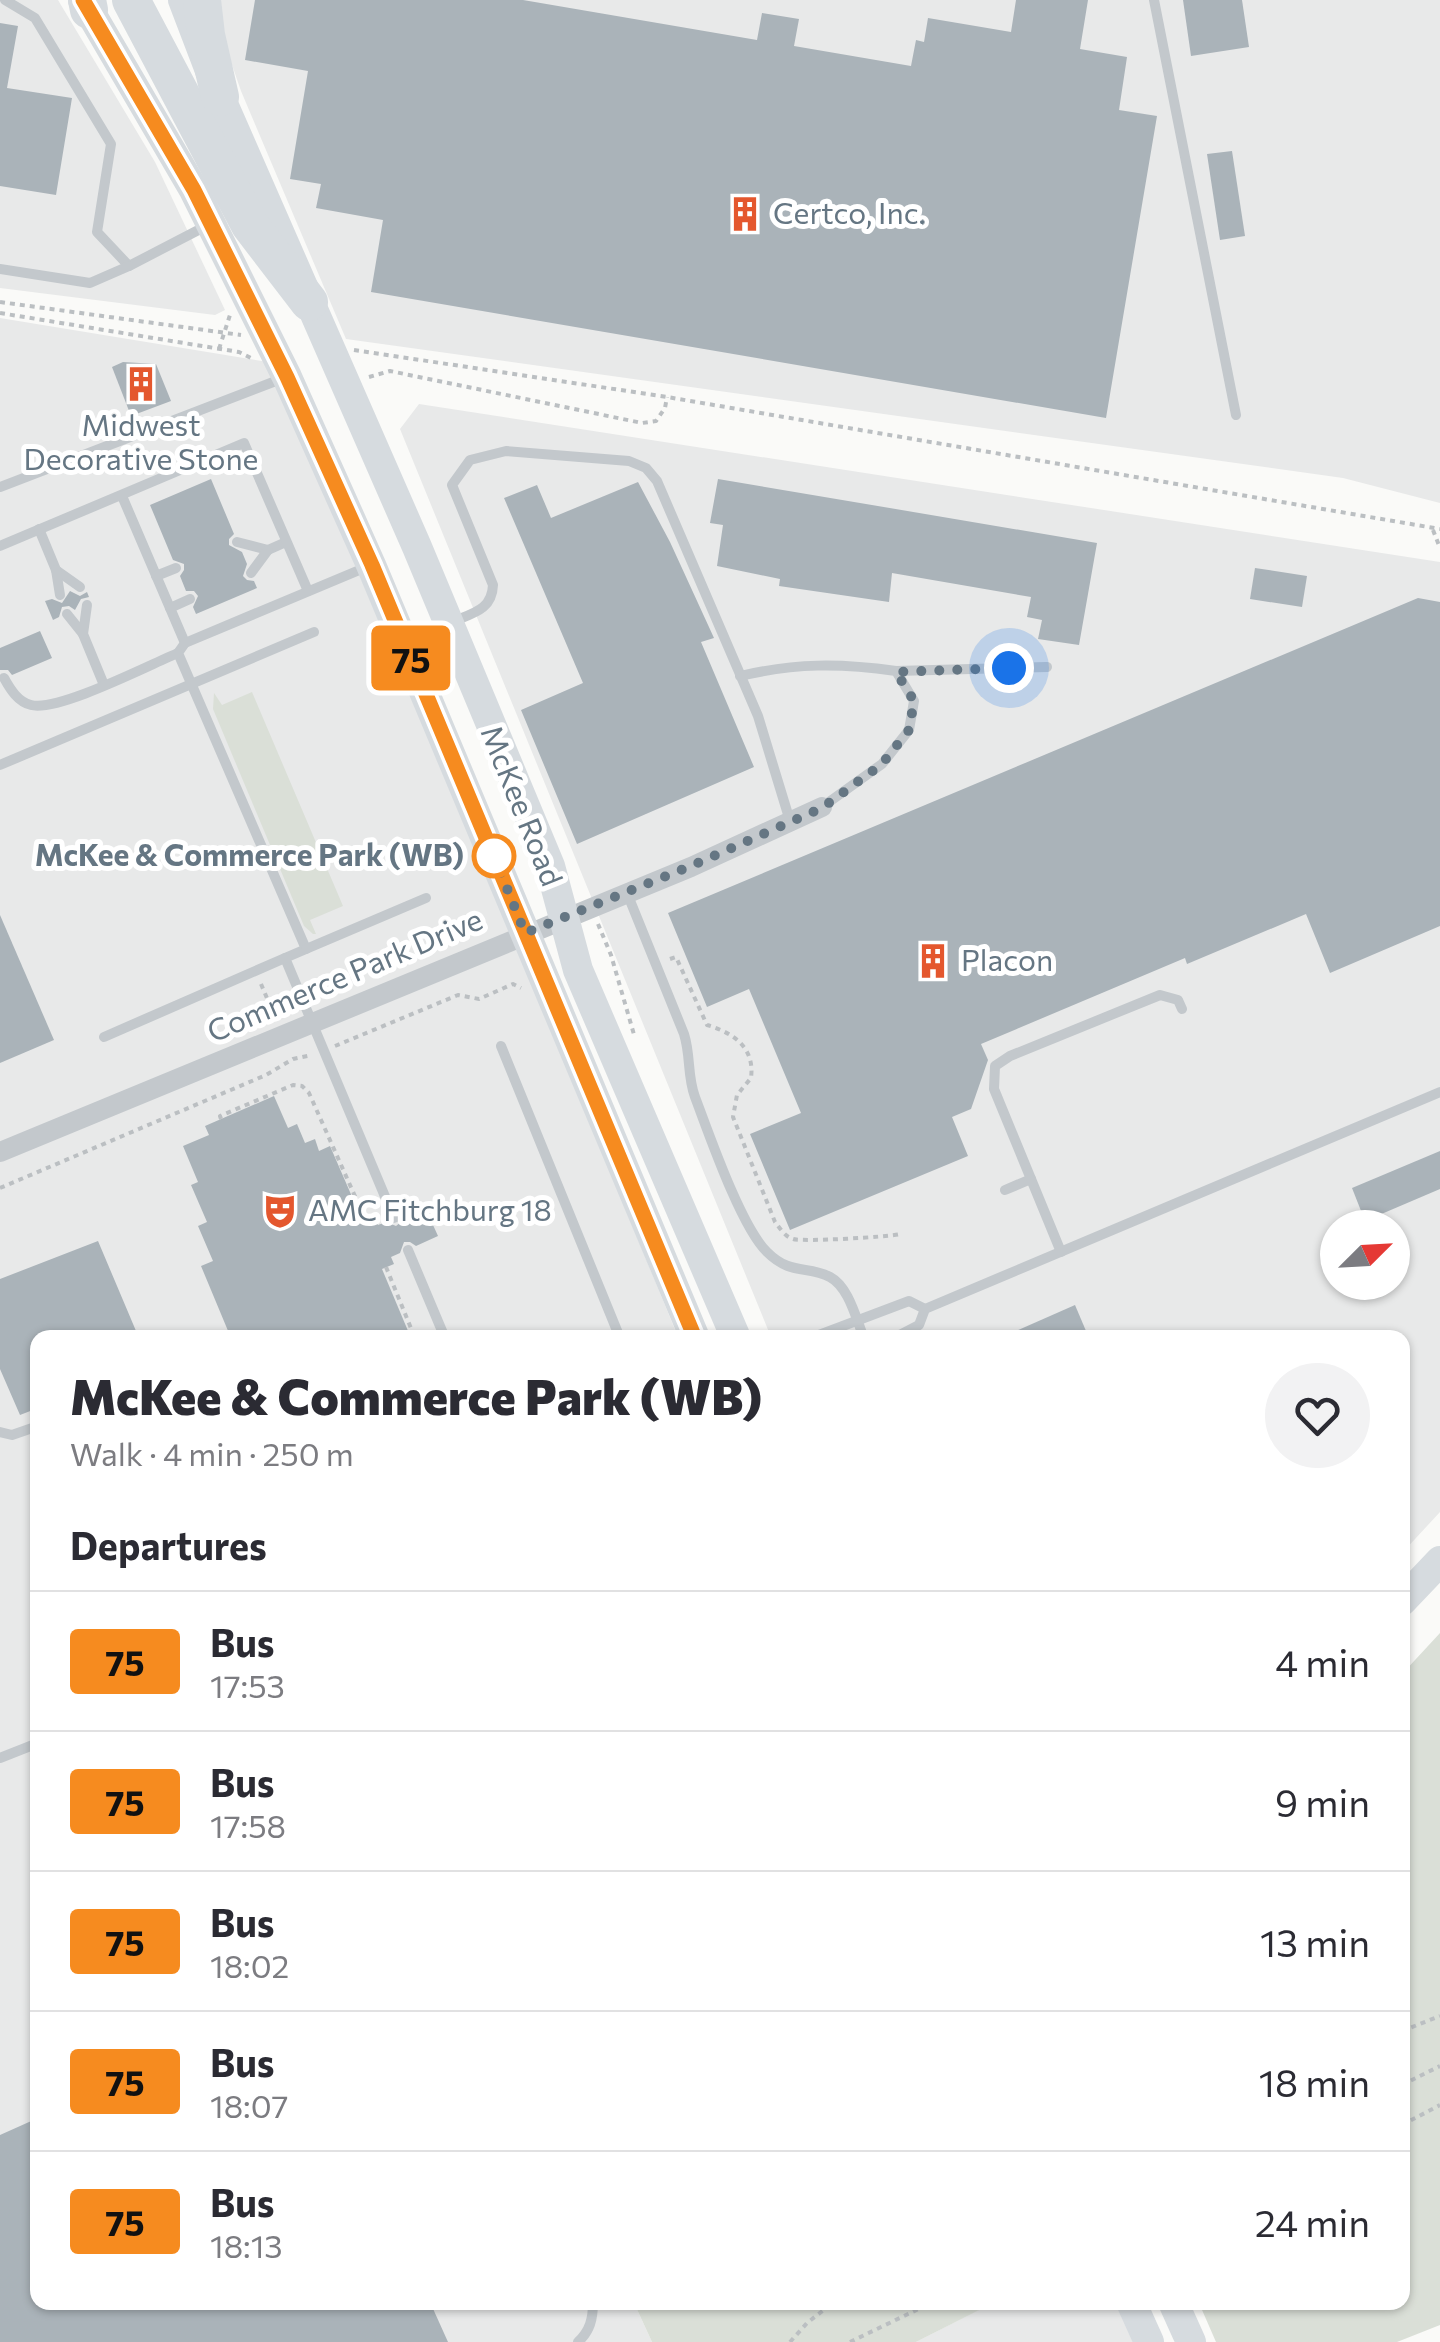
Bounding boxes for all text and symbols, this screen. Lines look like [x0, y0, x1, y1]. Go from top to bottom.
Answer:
place label: Certco, Inc. [773, 193, 926, 230]
building icon: Certco, Inc. [726, 195, 764, 233]
building icon: Midwest Decorative Stone [122, 365, 160, 403]
place label: Midwest Decorative Stone [24, 405, 258, 476]
line badge: 75 [366, 626, 456, 690]
text: 75 [391, 637, 431, 680]
your location [984, 643, 1034, 693]
street label: McKee Road [474, 719, 572, 891]
place label: McKee & Commerce Park (WB) [35, 835, 464, 872]
marker: McKee & Commerce Park (WB) [473, 835, 515, 877]
street label: Commerce Park Drive [201, 899, 487, 1048]
place label: Placon [961, 940, 1053, 977]
building icon: Placon [914, 942, 952, 980]
place label: AMC Fitchburg 18 [308, 1190, 552, 1227]
theatre icon: AMC Fitchburg 18 [261, 1192, 299, 1230]
north arrow [1320, 1210, 1410, 1300]
map controls [1320, 1210, 1410, 1300]
button: heart [1265, 1363, 1370, 1468]
text: McKee & Commerce Park (WB) [70, 1366, 762, 1425]
text: Walk · 4 min · 250 m [70, 1433, 354, 1473]
text: Departures [70, 1521, 267, 1568]
text: Bus [210, 1618, 275, 1665]
text: 4 min [1275, 1638, 1370, 1685]
text: 75 [105, 1640, 145, 1683]
text: 17:53 [210, 1665, 285, 1705]
text: Bus [210, 1758, 275, 1805]
text: 9 min [1275, 1778, 1370, 1825]
text: 75 [105, 1780, 145, 1823]
text: 17:58 [210, 1805, 286, 1845]
text: Bus [210, 1898, 275, 1945]
text: 13 min [1260, 1918, 1370, 1965]
text: 75 [105, 1920, 145, 1963]
text: 18:02 [210, 1945, 289, 1985]
text: Bus [210, 2038, 275, 2085]
text: 18 min [1259, 2058, 1370, 2105]
text: 75 [105, 2060, 145, 2103]
text: 18:07 [210, 2085, 288, 2125]
text: Bus [210, 2178, 275, 2225]
text: 24 min [1255, 2198, 1370, 2245]
text: 75 [105, 2200, 145, 2243]
text: 18:13 [210, 2225, 283, 2265]

